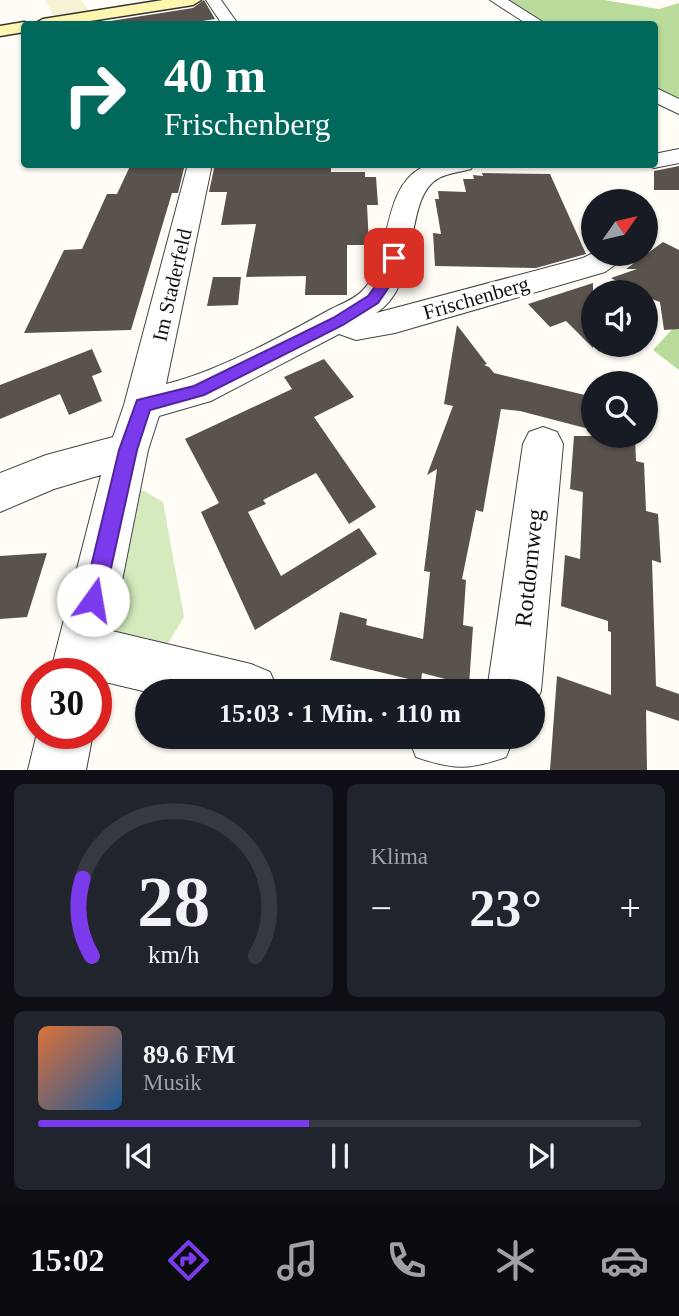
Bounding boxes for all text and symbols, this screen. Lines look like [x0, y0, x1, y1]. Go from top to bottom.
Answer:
text: 40 m [164, 48, 266, 103]
icon: right [49, 49, 140, 140]
text: Frischenberg [164, 106, 330, 142]
north arrow [581, 189, 658, 266]
map controls [581, 189, 658, 448]
street label: Im Staderfeld [147, 226, 197, 344]
pin [364, 228, 424, 288]
icon: arrive [375, 239, 413, 277]
street label: Frischenberg [420, 271, 532, 325]
button: sound [581, 280, 658, 357]
button: search [581, 371, 658, 448]
street label: Rotdornweg [510, 508, 548, 628]
position arrow [56, 563, 130, 637]
speed limit sign: 30 [21, 658, 112, 749]
text: 15:03 · 1 Min. · 110 m [219, 699, 461, 728]
text: Klima [371, 844, 428, 869]
text: 28 [137, 862, 210, 943]
text: 23° [469, 880, 542, 937]
text: − [371, 887, 392, 929]
text: + [620, 887, 641, 929]
text: km/h [148, 941, 199, 968]
text: 89.6 FM [143, 1040, 235, 1069]
text: Musik [143, 1070, 202, 1095]
icon: previous [120, 1137, 158, 1175]
icon: pause [321, 1137, 359, 1175]
icon: next [522, 1137, 560, 1175]
icon: directions [164, 1236, 213, 1285]
icon: music [273, 1236, 322, 1285]
icon: phone [382, 1236, 431, 1285]
icon: climate [491, 1236, 540, 1285]
icon: car [600, 1236, 649, 1285]
text: 15:02 [30, 1242, 105, 1278]

